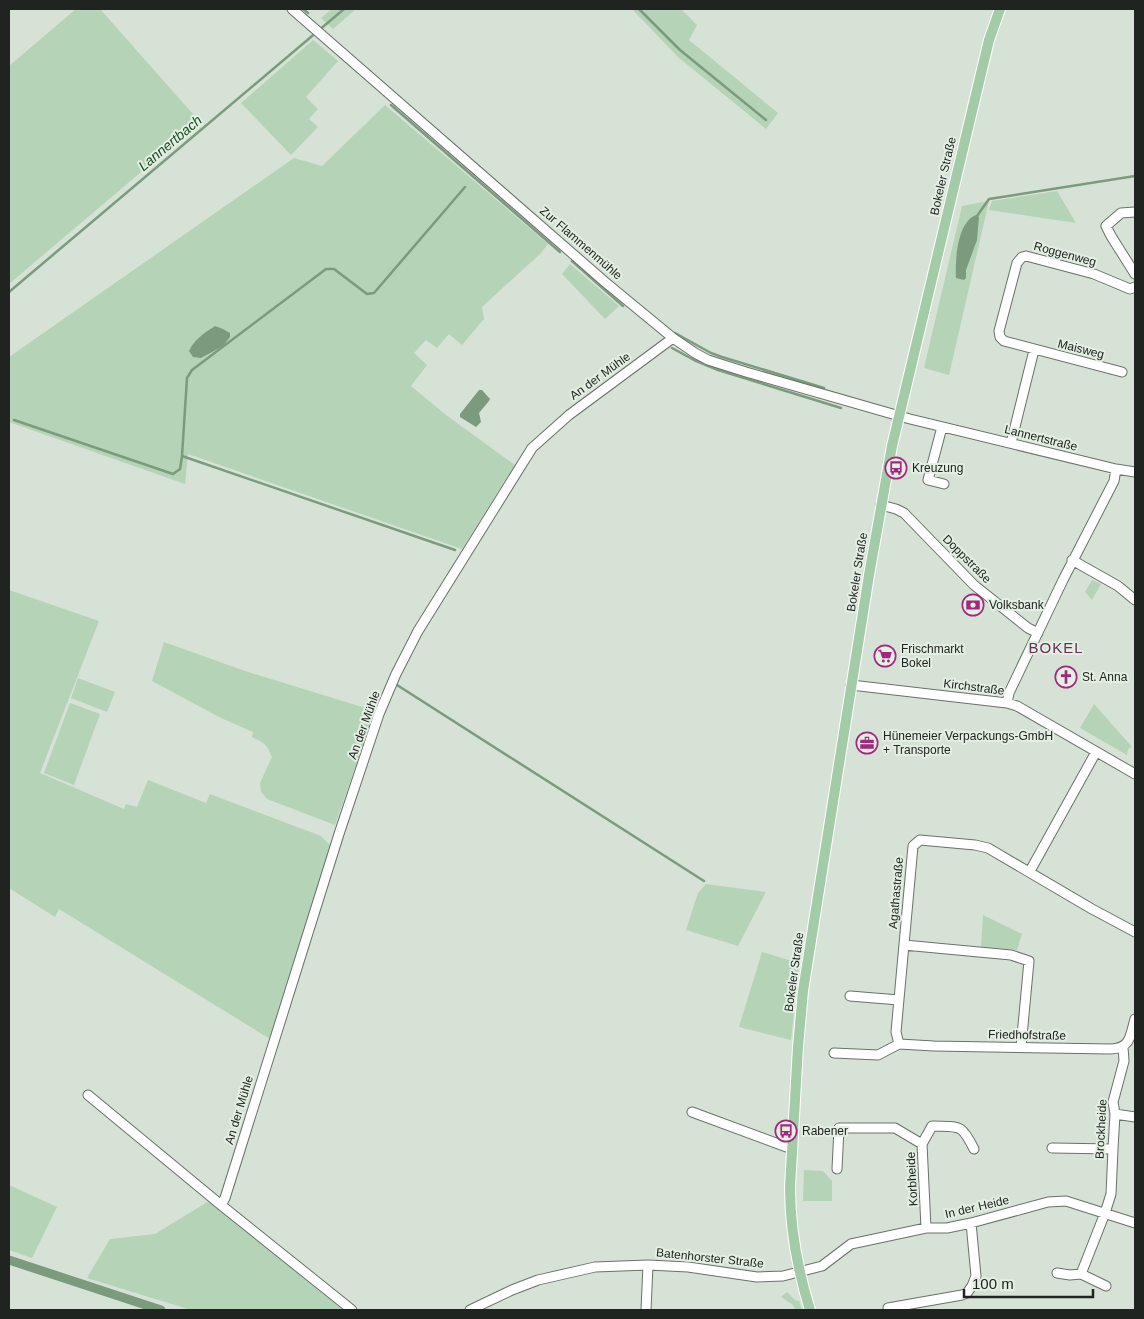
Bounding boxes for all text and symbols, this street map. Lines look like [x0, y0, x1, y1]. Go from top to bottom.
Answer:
water label: Lannertbach [135, 112, 205, 174]
street label: Bokeler Straße [927, 135, 959, 217]
street label: Zur Flammenmühle [537, 204, 625, 283]
street label: Roggenweg [1032, 239, 1098, 269]
street label: Maisweg [1056, 336, 1106, 362]
street label: An der Mühle [567, 349, 633, 403]
street label: Lannertstraße [1003, 422, 1079, 454]
bus stop icon: Kreuzung [884, 456, 908, 480]
place label: Kreuzung [912, 461, 963, 475]
street label: Bokeler Straße [844, 531, 870, 613]
street label: Doppstraße [940, 532, 994, 586]
bank icon: Volksbank [961, 593, 985, 617]
place label: Volksbank [989, 598, 1045, 612]
district label: BOKEL [1028, 639, 1084, 656]
place label: Frischmarkt Bokel [901, 642, 964, 670]
supermarket icon: Frischmarkt Bokel [873, 644, 897, 668]
church icon: St. Anna [1054, 665, 1078, 689]
place label: St. Anna [1082, 670, 1128, 684]
street label: Kirchstraße [943, 676, 1006, 698]
street label: An der Mühle [345, 689, 383, 761]
place label: Hünemeier Verpackungs-GmbH + Transporte [883, 729, 1053, 757]
office icon: Hünemeier Verpackungs-GmbH + Transporte [855, 731, 879, 755]
street label: Agathastraße [886, 856, 906, 929]
street label: Bokeler Straße [781, 931, 807, 1013]
street label: Friedhofstraße [988, 1027, 1066, 1043]
street label: An der Mühle [222, 1074, 256, 1146]
street label: Brockheide [1092, 1098, 1110, 1159]
bus stop icon: Rabener [774, 1119, 798, 1143]
place label: Rabener [802, 1124, 848, 1138]
street label: Korbheide [904, 1151, 920, 1207]
street label: In der Heide [944, 1193, 1011, 1221]
street label: Batenhorster Straße [656, 1245, 765, 1271]
scale bar [964, 1266, 1093, 1298]
text: 100 m [972, 1275, 1014, 1292]

